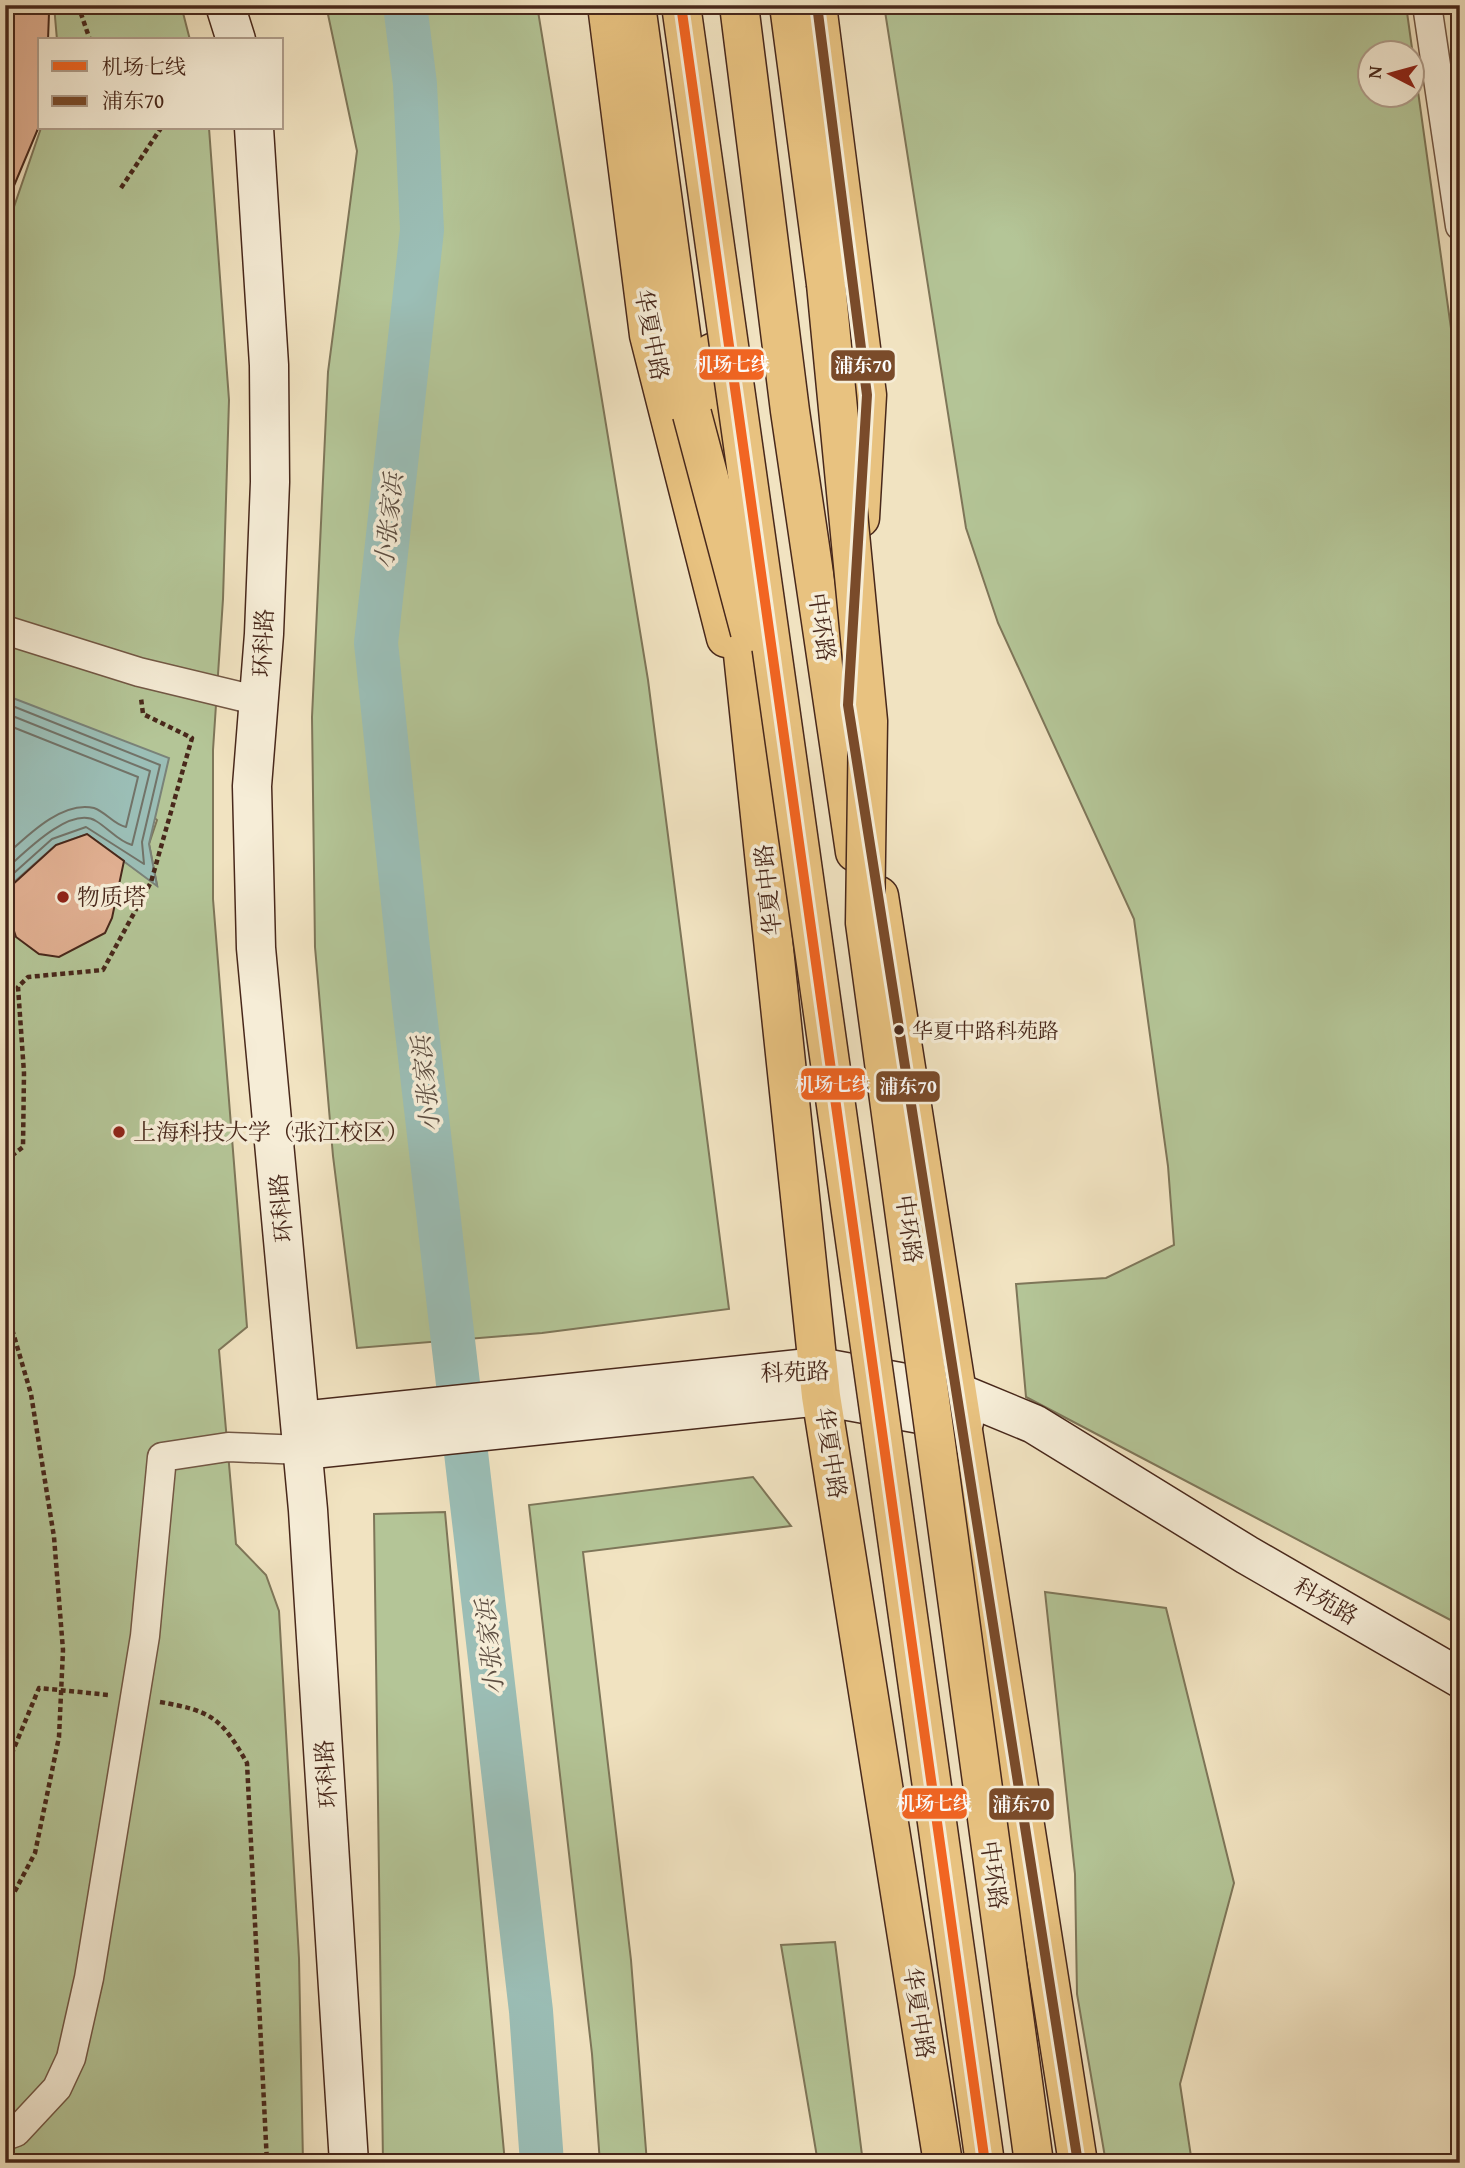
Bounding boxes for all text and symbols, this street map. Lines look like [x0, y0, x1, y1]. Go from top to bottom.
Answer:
legend [38, 38, 284, 130]
north arrow [1356, 38, 1426, 108]
text: 机场七线 [102, 51, 186, 82]
text: N [1360, 64, 1389, 80]
text: 浦东70 [102, 85, 164, 116]
street label: 华夏中路 [628, 287, 677, 383]
line badge: 机场七线 [698, 348, 765, 381]
line badge: 浦东70 [830, 349, 896, 382]
text: 机场七线 [694, 350, 770, 378]
text: 浦东70 [834, 351, 892, 379]
water label: 小张家浜 [366, 469, 411, 571]
street label: 中环路 [801, 590, 844, 663]
street label: 环科路 [244, 608, 281, 678]
street label: 华夏中路 [746, 843, 789, 938]
place label: 物质塔 [77, 880, 146, 913]
marker: 物质塔 [55, 889, 71, 905]
place label: 华夏中路科苑路 [912, 1015, 1059, 1046]
marker: 华夏中路科苑路 [892, 1023, 906, 1037]
water label: 小张家浜 [403, 1032, 448, 1134]
line badge: 机场七线 [800, 1067, 866, 1101]
text: 机场七线 [795, 1070, 871, 1098]
line badge: 浦东70 [875, 1070, 941, 1103]
text: 浦东70 [879, 1072, 937, 1100]
place label: 上海科技大学（张江校区） [133, 1115, 409, 1148]
marker: 上海科技大学（张江校区） [111, 1124, 127, 1140]
street label: 环科路 [261, 1172, 300, 1244]
street label: 中环路 [888, 1192, 931, 1265]
street label: 科苑路 [760, 1354, 830, 1389]
street label: 华夏中路 [808, 1405, 855, 1501]
street label: 科苑路 [1288, 1569, 1364, 1632]
water label: 小张家浜 [467, 1595, 512, 1697]
street label: 环科路 [307, 1738, 344, 1810]
line badge: 机场七线 [901, 1787, 968, 1820]
line badge: 浦东70 [988, 1787, 1055, 1821]
text: 机场七线 [896, 1789, 972, 1817]
text: 浦东70 [992, 1790, 1050, 1818]
street label: 中环路 [973, 1838, 1016, 1911]
street label: 华夏中路 [896, 1965, 943, 2061]

